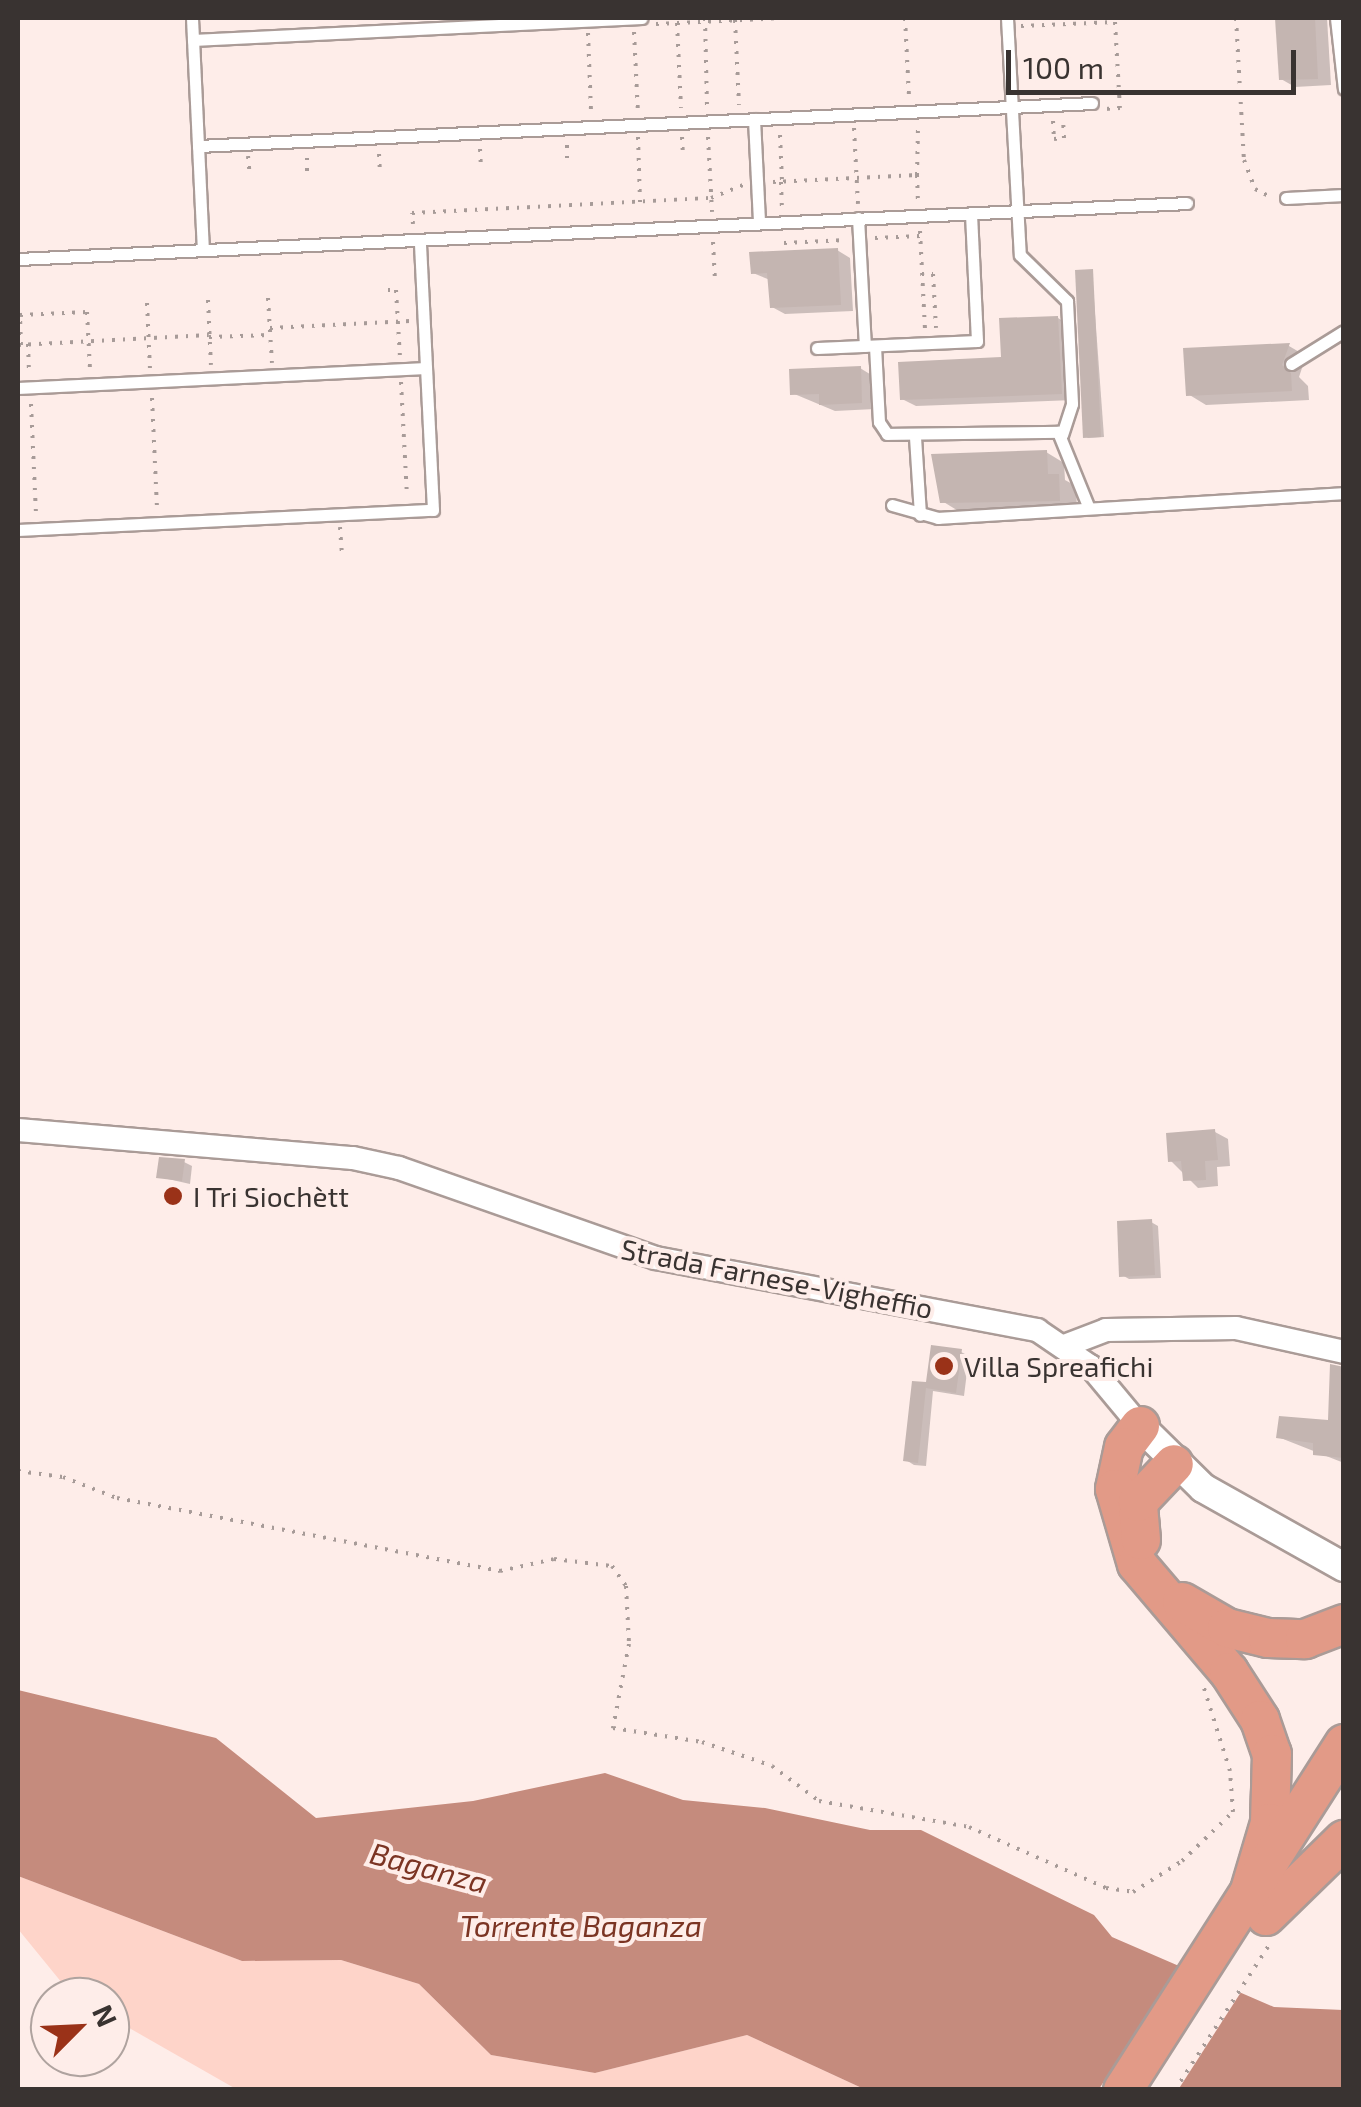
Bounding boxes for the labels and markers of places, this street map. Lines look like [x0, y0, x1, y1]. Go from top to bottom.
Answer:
place label: I Tri Siochètt [193, 1179, 350, 1213]
marker: I Tri Siochètt [162, 1185, 184, 1207]
place label: Villa Spreafichi [964, 1349, 1153, 1383]
marker: Villa Spreafichi [933, 1355, 955, 1377]

